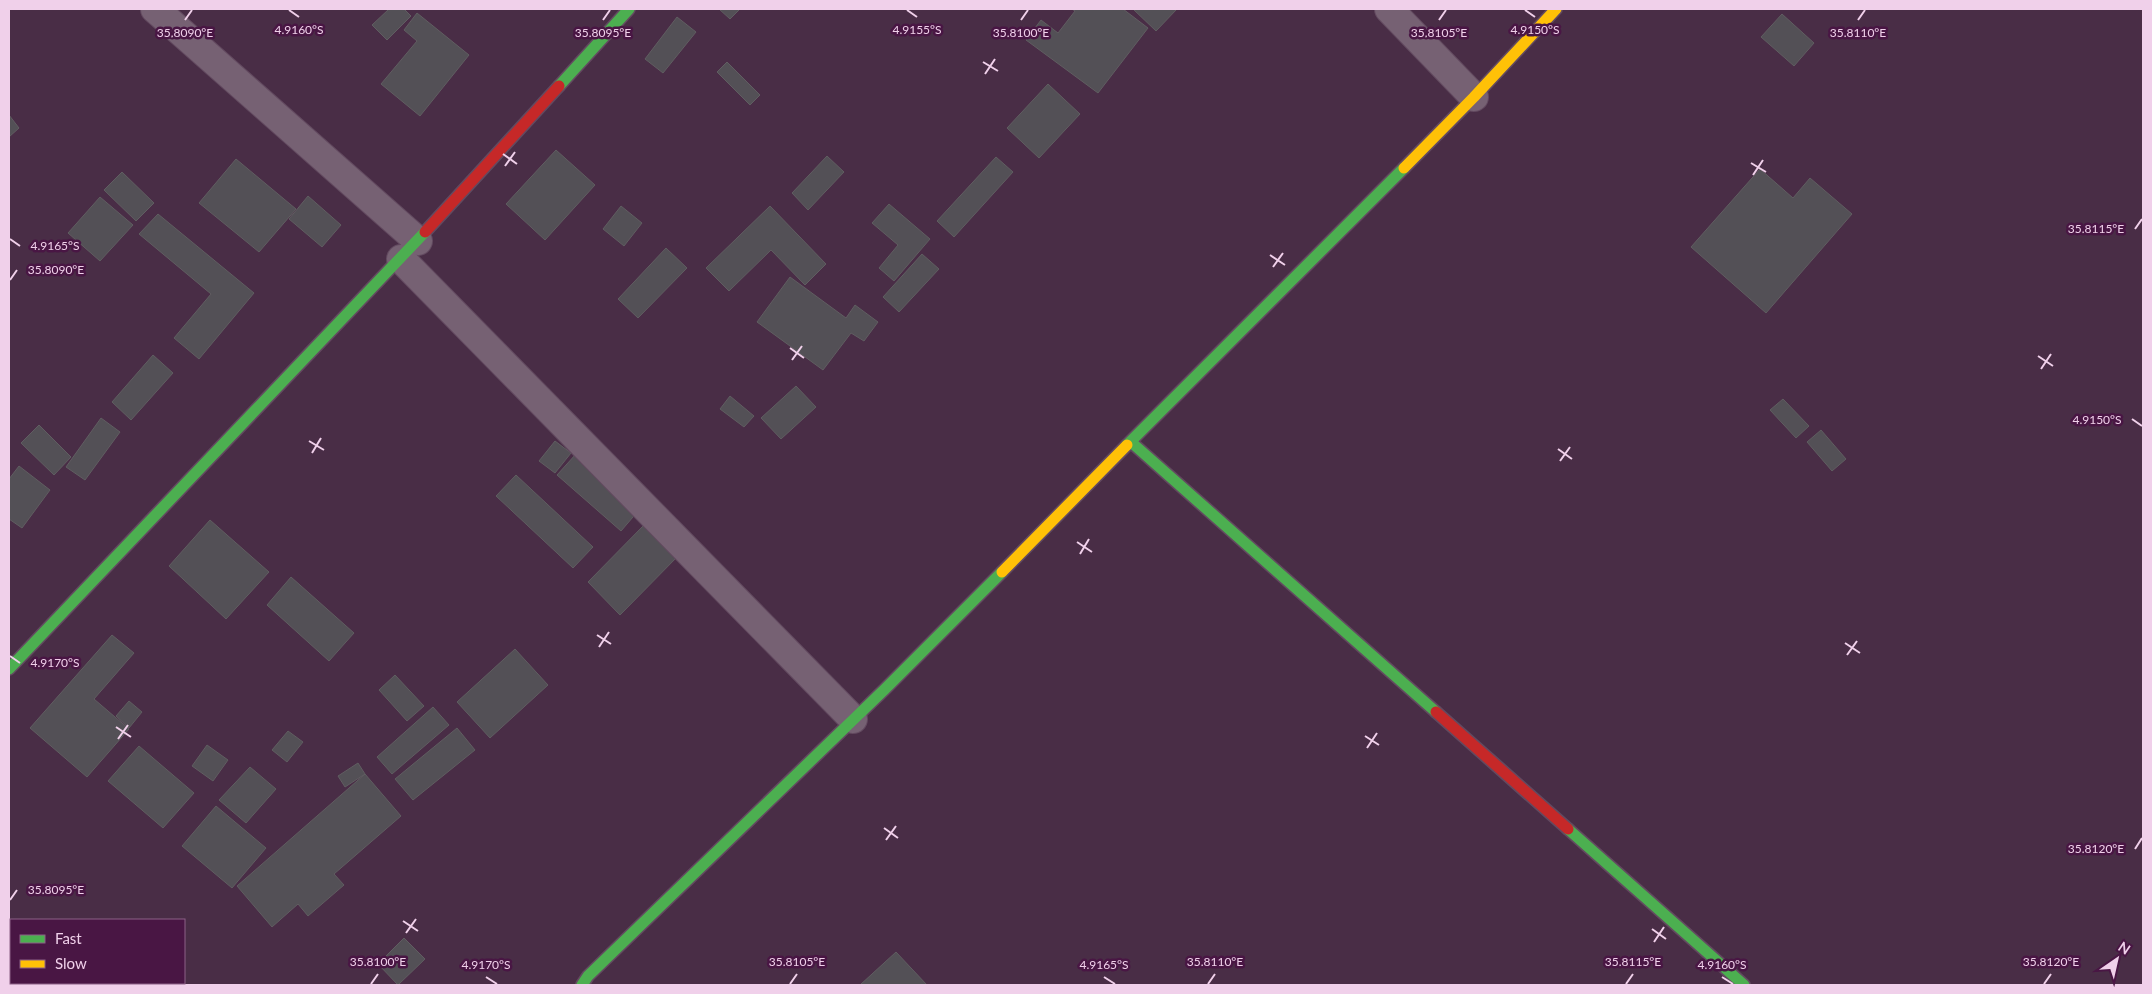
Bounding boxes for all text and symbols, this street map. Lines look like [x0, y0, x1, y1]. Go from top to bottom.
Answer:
text: 4.9160°S [274, 22, 324, 37]
text: 4.9155°S [892, 22, 942, 37]
text: 4.9150°S [1510, 22, 1560, 37]
text: 35.8090°E [157, 25, 213, 40]
text: 35.8095°E [575, 25, 631, 40]
text: 35.8100°E [993, 25, 1049, 40]
text: 35.8105°E [1411, 25, 1467, 40]
text: 35.8110°E [1830, 25, 1886, 40]
text: 35.8115°E [2068, 221, 2124, 236]
text: 4.9165°S [30, 238, 80, 253]
text: 35.8090°E [28, 262, 84, 277]
text: 4.9150°S [2072, 412, 2122, 427]
text: 4.9170°S [30, 655, 80, 670]
text: 35.8120°E [2068, 841, 2124, 856]
text: 35.8095°E [28, 882, 84, 897]
legend [10, 919, 185, 984]
text: Fast [55, 929, 82, 947]
north arrow [2092, 934, 2142, 984]
text: N [2115, 938, 2134, 958]
text: Slow [55, 954, 87, 972]
text: 35.8100°E [350, 954, 406, 969]
text: 35.8105°E [769, 954, 825, 969]
text: 35.8110°E [1187, 954, 1243, 969]
text: 35.8115°E [1605, 954, 1661, 969]
text: 35.8120°E [2023, 954, 2079, 969]
text: 4.9170°S [461, 957, 511, 972]
text: 4.9165°S [1079, 957, 1129, 972]
text: 4.9160°S [1697, 957, 1747, 972]

